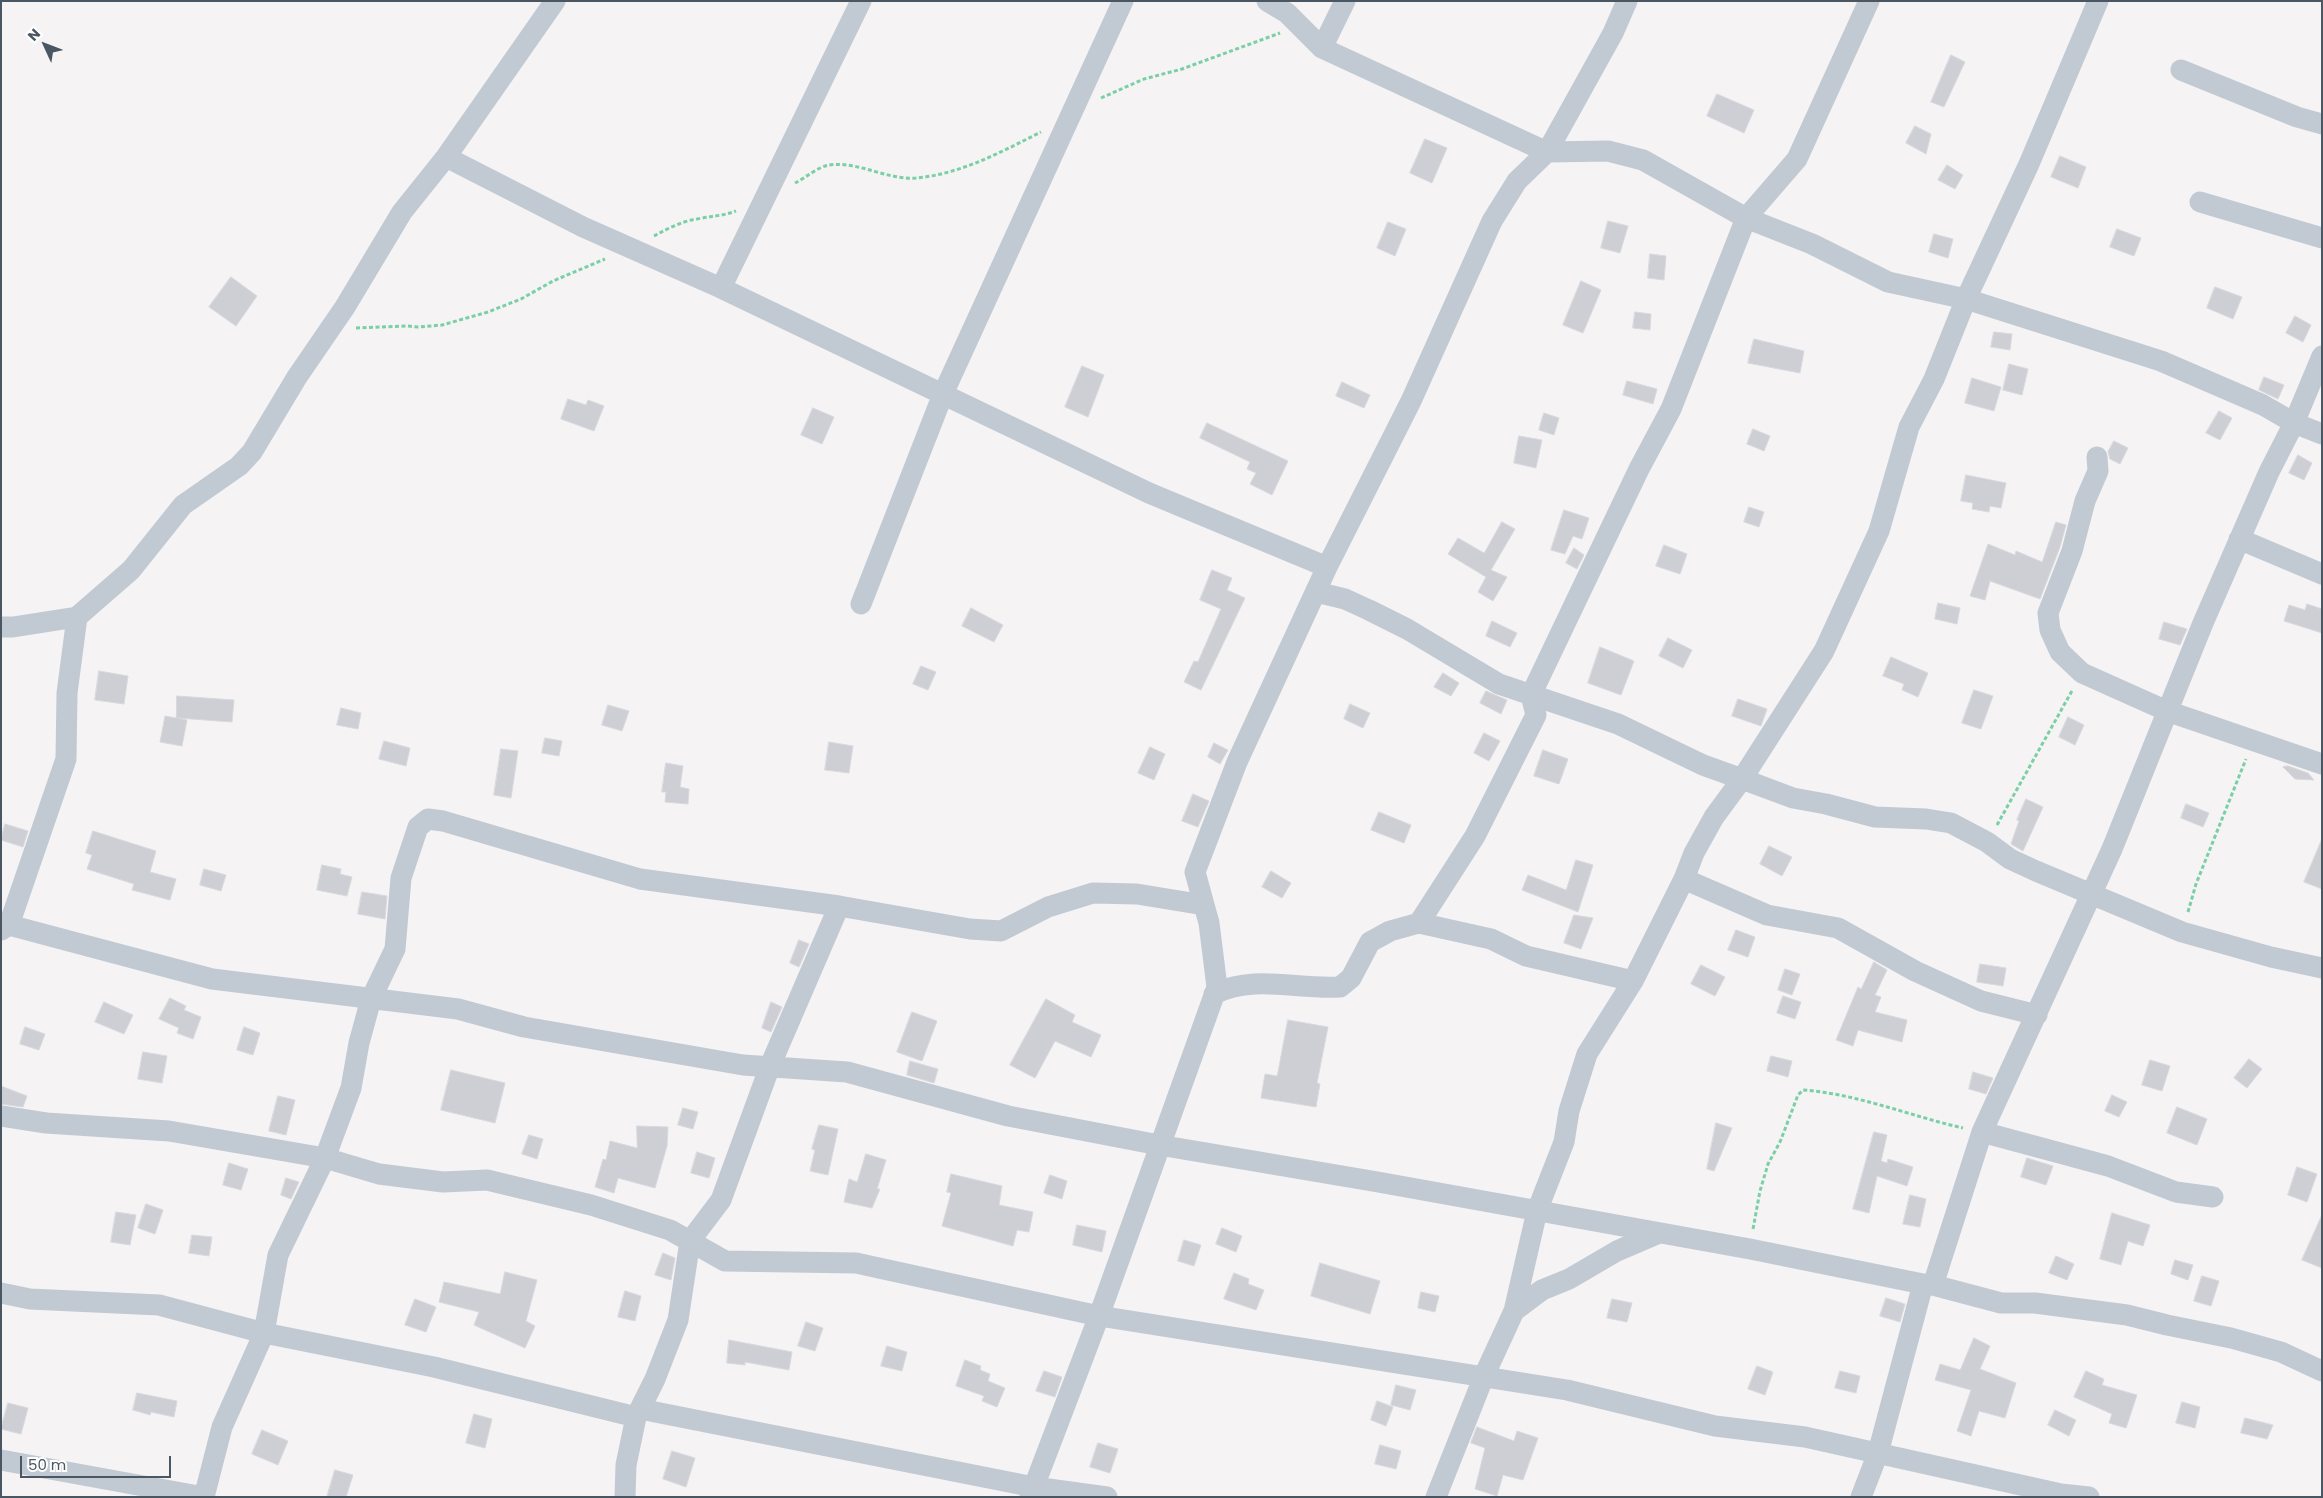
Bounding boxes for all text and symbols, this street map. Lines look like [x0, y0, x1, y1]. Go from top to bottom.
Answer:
north arrow [20, 20, 70, 70]
text: N [23, 24, 45, 45]
scale bar [22, 1446, 174, 1478]
text: 50 m [28, 1454, 66, 1475]

